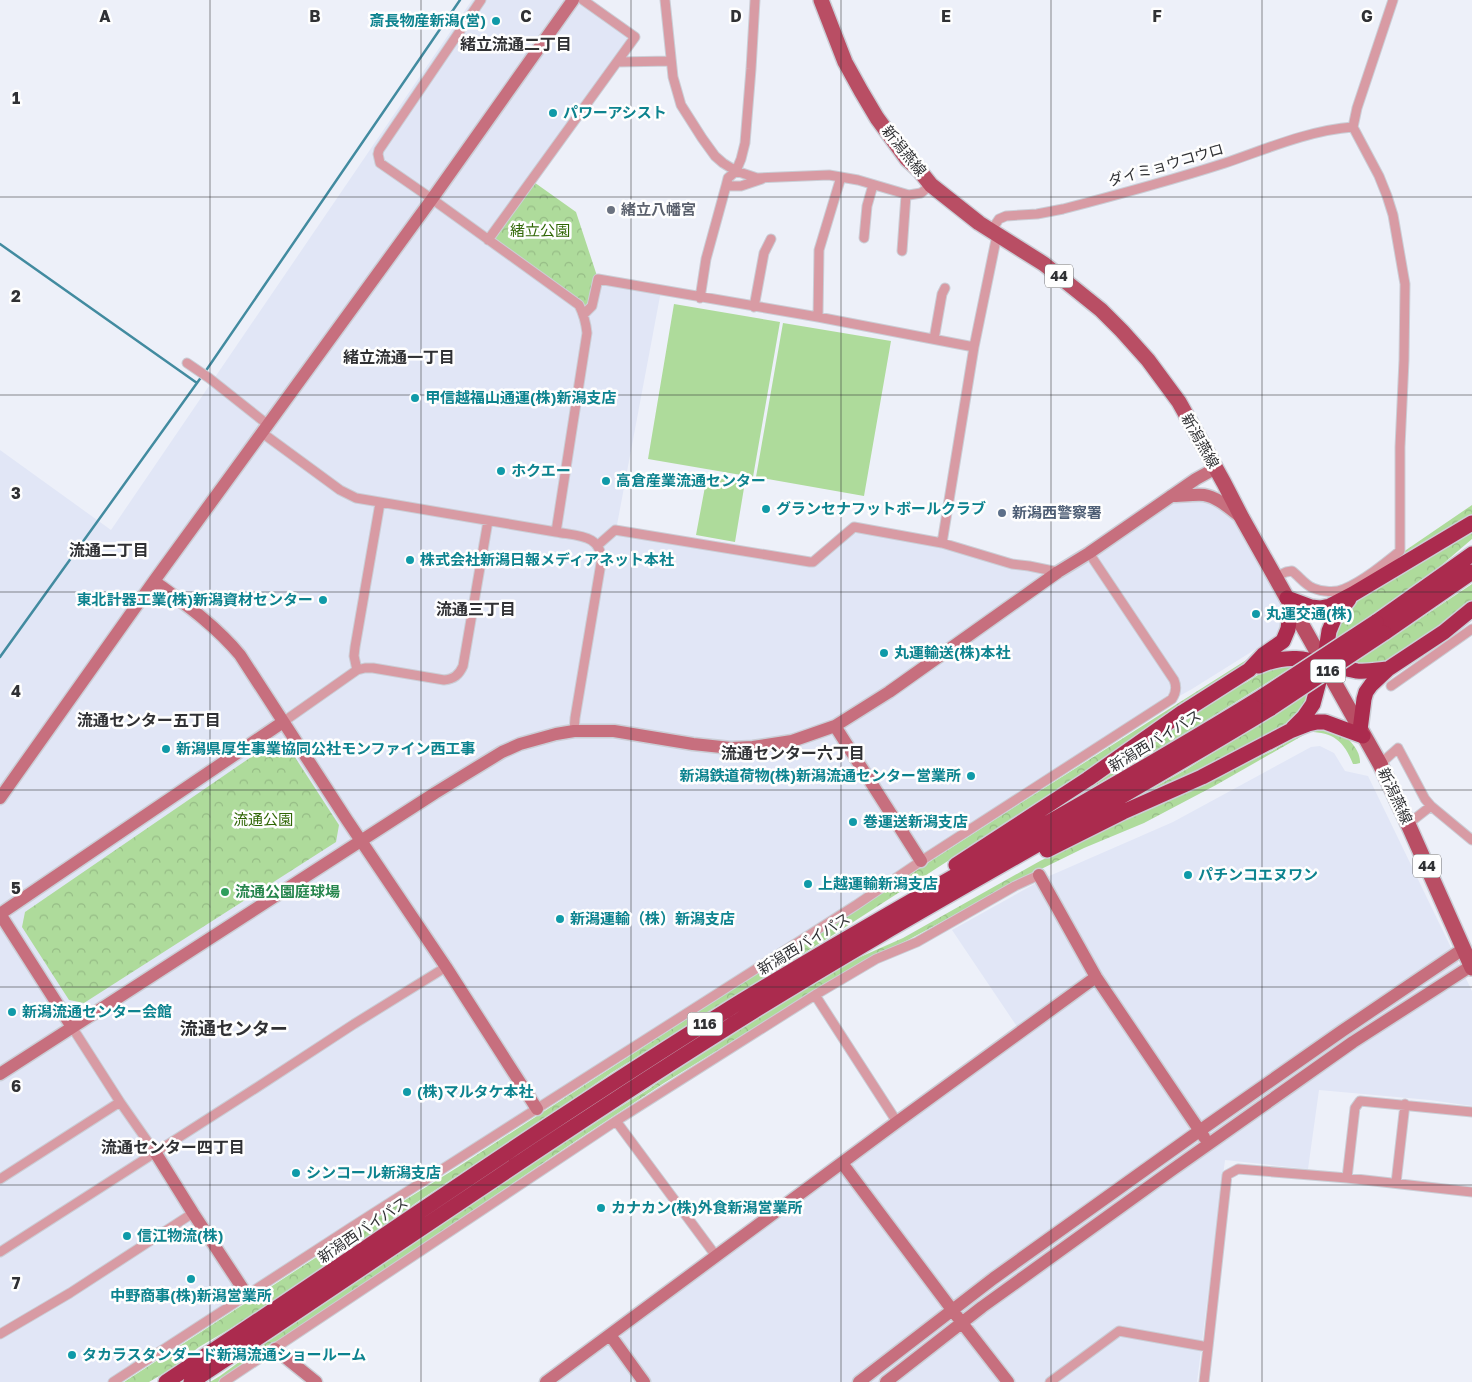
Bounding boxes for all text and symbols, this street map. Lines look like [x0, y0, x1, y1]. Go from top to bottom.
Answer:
text: A [99, 6, 111, 26]
text: B [309, 6, 321, 26]
text: C [520, 6, 532, 26]
text: D [730, 6, 742, 26]
text: E [941, 6, 951, 26]
text: F [1152, 6, 1162, 26]
text: G [1361, 6, 1373, 26]
place label: 斎長物産新潟(営) [370, 11, 486, 29]
marker: 斎長物産新潟(営) [490, 15, 502, 27]
district label: 緒立流通二丁目 [460, 34, 572, 54]
text: 1 [12, 88, 20, 108]
place label: パワーアシスト [563, 103, 667, 121]
marker: パワーアシスト [547, 107, 559, 119]
street label: 新潟燕線 [879, 121, 931, 179]
street label: ダイミョウコウロ [1106, 139, 1226, 189]
place label: 緒立八幡宮 [621, 200, 696, 218]
marker: 緒立八幡宮 [605, 204, 617, 216]
park label: 緒立公園 [510, 221, 570, 239]
road number: 44 [1045, 264, 1073, 288]
text: 2 [11, 286, 21, 306]
district label: 緒立流通一丁目 [343, 347, 455, 367]
place label: 甲信越福山通運(株)新潟支店 [425, 388, 616, 406]
marker: 甲信越福山通運(株)新潟支店 [409, 392, 421, 404]
street label: 新潟燕線 [1178, 410, 1223, 471]
place label: ホクエー [511, 461, 571, 479]
marker: ホクエー [495, 465, 507, 477]
place label: 高倉産業流通センター [616, 471, 766, 489]
marker: 高倉産業流通センター [600, 475, 612, 487]
text: 3 [11, 483, 21, 503]
place label: グランセナフットボールクラブ [776, 499, 986, 517]
marker: グランセナフットボールクラブ [760, 503, 772, 515]
place label: 新潟西警察署 [1012, 503, 1102, 521]
marker: 新潟西警察署 [996, 507, 1008, 519]
district label: 流通二丁目 [69, 540, 149, 560]
place label: 株式会社新潟日報メディアネット本社 [420, 550, 674, 568]
marker: 株式会社新潟日報メディアネット本社 [404, 554, 416, 566]
place label: 東北計器工業(株)新潟資材センター [77, 590, 313, 608]
marker: 東北計器工業(株)新潟資材センター [317, 594, 329, 606]
district label: 流通三丁目 [436, 599, 516, 619]
place label: 丸運交通(株) [1266, 604, 1352, 622]
marker: 丸運交通(株) [1250, 608, 1262, 620]
place label: 丸運輸送(株)本社 [894, 643, 1010, 661]
marker: 丸運輸送(株)本社 [878, 647, 890, 659]
road number: 116 [1310, 659, 1346, 682]
text: 4 [11, 681, 21, 701]
street label: 新潟西バイパス [1105, 705, 1204, 775]
district label: 流通センター五丁目 [77, 710, 221, 730]
place label: 新潟県厚生事業協同公社モンファイン西工事 [176, 739, 476, 757]
marker: 新潟県厚生事業協同公社モンファイン西工事 [160, 743, 172, 755]
district label: 流通センター六丁目 [721, 743, 865, 763]
street label: 新潟燕線 [1375, 765, 1417, 827]
place label: 新潟鉄道荷物(株)新潟流通センター営業所 [680, 766, 961, 784]
marker: 新潟鉄道荷物(株)新潟流通センター営業所 [965, 770, 977, 782]
park label: 流通公園 [233, 810, 293, 828]
place label: 巻運送新潟支店 [863, 812, 968, 830]
marker: 巻運送新潟支店 [847, 816, 859, 828]
road number: 44 [1413, 854, 1441, 878]
place label: パチンコエヌワン [1198, 865, 1318, 883]
marker: パチンコエヌワン [1182, 869, 1194, 881]
place label: 上越運輸新潟支店 [818, 874, 938, 892]
text: 5 [11, 878, 21, 898]
marker: 上越運輸新潟支店 [802, 878, 814, 890]
place label: 流通公園庭球場 [235, 882, 340, 900]
marker: 流通公園庭球場 [219, 886, 231, 898]
street label: 新潟西バイパス [754, 908, 853, 978]
place label: 新潟運輸（株）新潟支店 [570, 909, 735, 927]
marker: 新潟運輸（株）新潟支店 [554, 913, 566, 925]
place label: 新潟流通センター会館 [22, 1002, 172, 1020]
marker: 新潟流通センター会館 [6, 1006, 18, 1018]
road number: 116 [688, 1012, 722, 1036]
district label: 流通センター [180, 1017, 288, 1039]
text: 6 [11, 1076, 21, 1096]
place label: (株)マルタケ本社 [417, 1082, 533, 1100]
marker: (株)マルタケ本社 [401, 1086, 413, 1098]
district label: 流通センター四丁目 [101, 1137, 245, 1157]
place label: シンコール新潟支店 [306, 1163, 441, 1181]
marker: シンコール新潟支店 [290, 1167, 302, 1179]
street label: 新潟西バイパス [314, 1192, 411, 1266]
place label: カナカン(株)外食新潟営業所 [611, 1198, 802, 1216]
marker: カナカン(株)外食新潟営業所 [595, 1202, 607, 1214]
place label: 信江物流(株) [137, 1226, 223, 1244]
marker: 信江物流(株) [121, 1230, 133, 1242]
text: 7 [12, 1273, 21, 1293]
marker: 中野商事(株)新潟営業所 [185, 1273, 197, 1285]
place label: 中野商事(株)新潟営業所 [110, 1286, 272, 1304]
place label: タカラスタンダード新潟流通ショールーム [82, 1345, 366, 1363]
marker: タカラスタンダード新潟流通ショールーム [66, 1349, 78, 1361]

